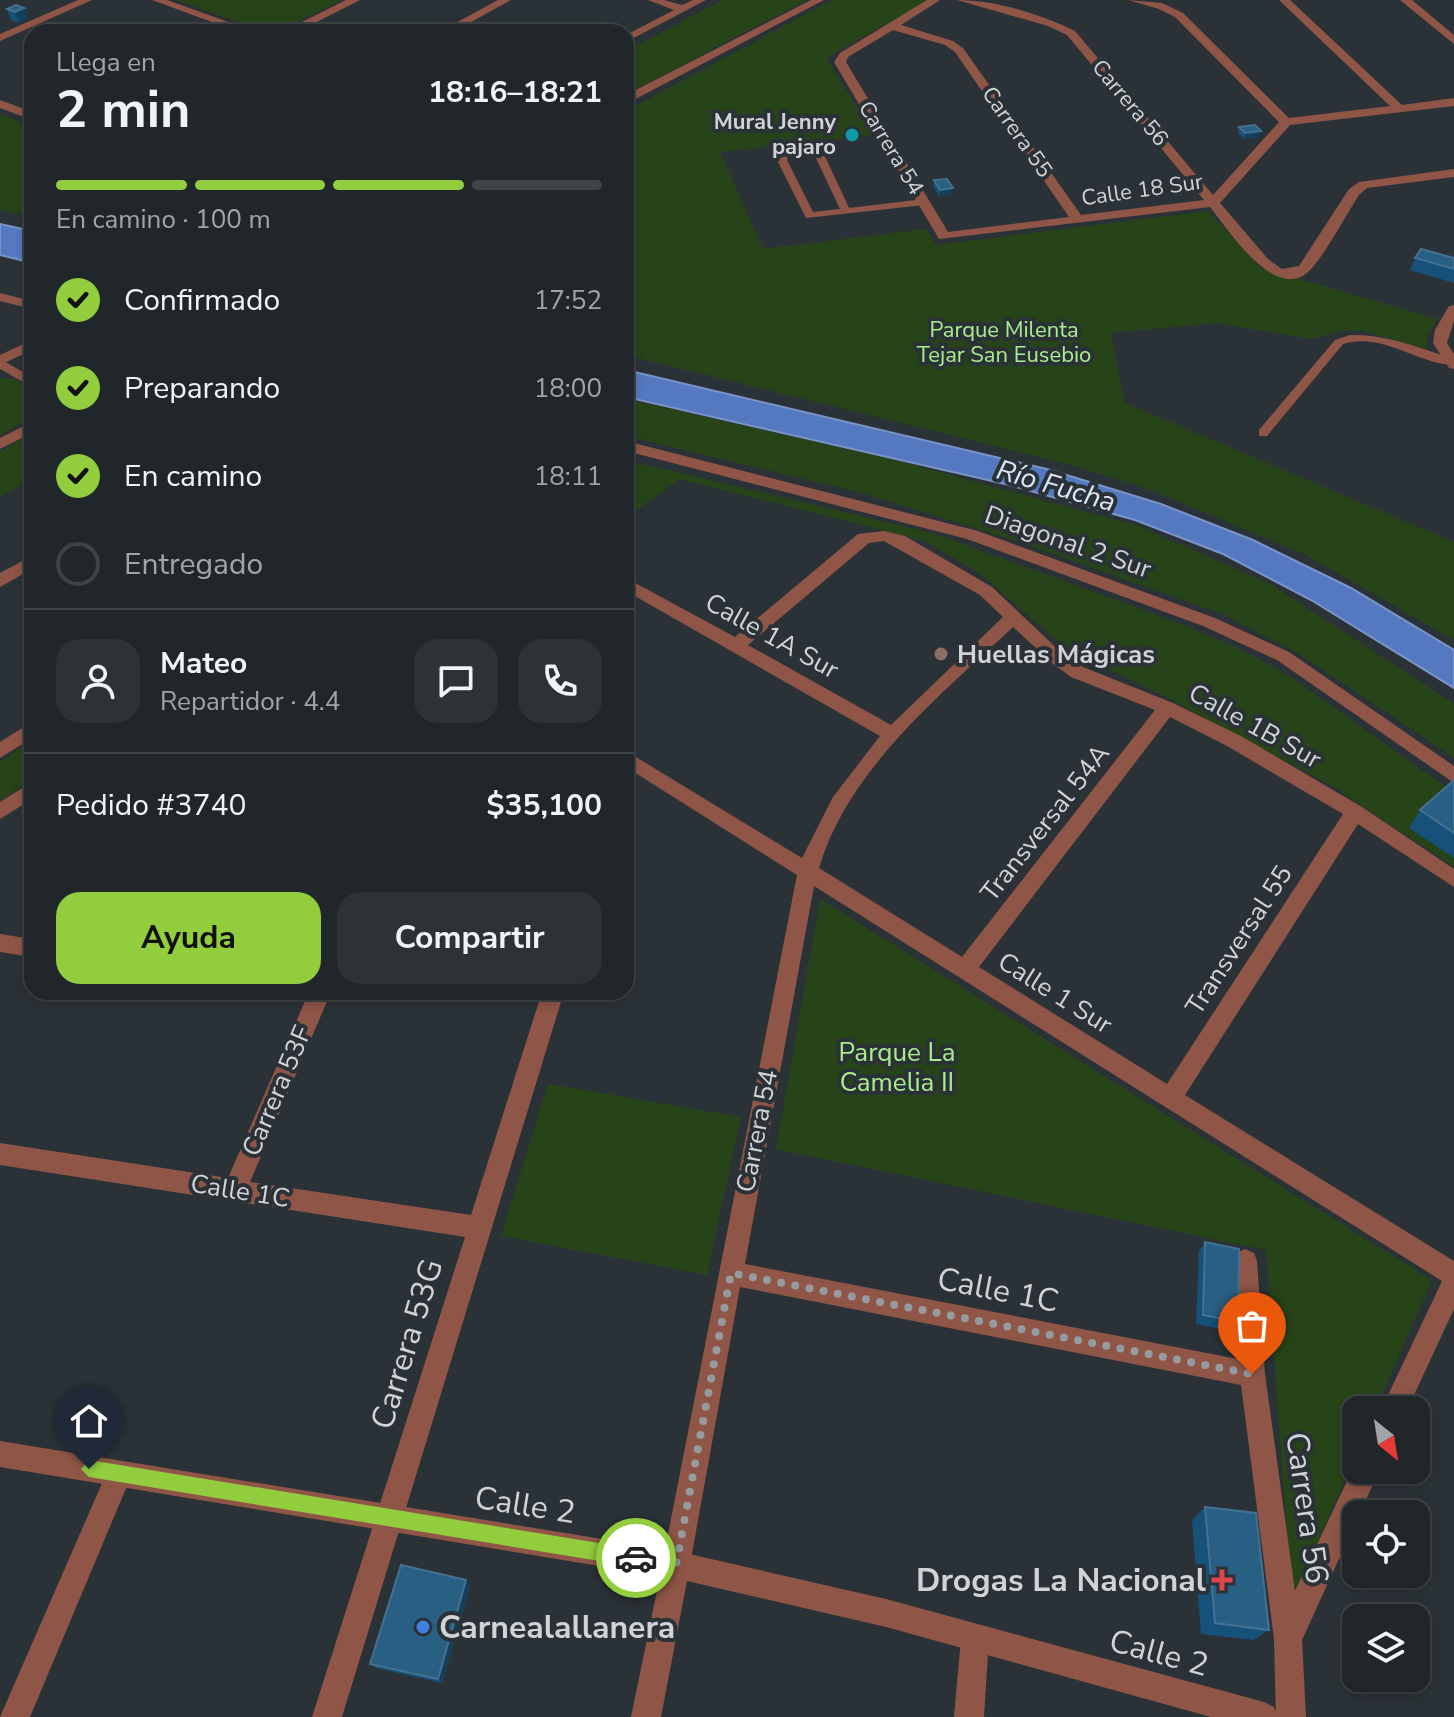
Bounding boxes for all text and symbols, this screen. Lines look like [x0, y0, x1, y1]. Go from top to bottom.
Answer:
text: Llega en [56, 45, 156, 80]
street label: Carrera 56 [1085, 53, 1175, 153]
text: 18:16–18:21 [428, 72, 602, 113]
text: 2 min [56, 74, 191, 145]
street label: Carrera 55 [975, 80, 1059, 184]
street label: Carrera 54 [851, 95, 931, 201]
place label: Mural Jenny pajaro [714, 107, 836, 162]
marker: Mural Jenny pajaro [843, 126, 861, 144]
street label: Calle 18 Sur [1079, 167, 1205, 213]
text: En camino · 100 m [56, 202, 271, 237]
icon: check [56, 278, 100, 322]
text: Confirmado [124, 280, 280, 321]
text: 17:52 [534, 283, 602, 318]
park label: Parque Milenta Tejar San Eusebio [917, 315, 1091, 370]
icon: check [56, 366, 100, 410]
text: Preparando [124, 368, 280, 409]
text: 18:00 [534, 371, 602, 406]
water label: Río Fucha [992, 451, 1120, 521]
icon: check [56, 454, 100, 498]
text: En camino [124, 456, 262, 497]
text: 18:11 [534, 459, 602, 494]
street label: Diagonal 2 Sur [980, 497, 1157, 587]
text: Entregado [124, 544, 263, 585]
street label: Calle 1A Sur [699, 585, 846, 687]
place label: Huellas Mágicas [957, 637, 1155, 672]
button: person [56, 639, 140, 723]
button: chat [414, 639, 498, 723]
button: phone [518, 639, 602, 723]
text: Mateo [160, 643, 247, 684]
marker: Huellas Mágicas [932, 645, 950, 663]
street label: Calle 1B Sur [1183, 675, 1328, 777]
text: Repartidor · 4.4 [160, 684, 340, 719]
street label: Transversal 54A [973, 737, 1118, 909]
text: Pedido #3740 [56, 785, 247, 826]
text: $35,100 [487, 785, 602, 826]
street label: Transversal 55 [1178, 858, 1300, 1022]
button: Ayuda [56, 892, 321, 984]
button: Compartir [337, 892, 602, 984]
street label: Calle 1 Sur [991, 944, 1119, 1042]
street label: Carrera 53F [234, 1021, 320, 1161]
park label: Parque La Camelia II [839, 1035, 955, 1100]
street label: Carrera 54 [728, 1067, 786, 1195]
street label: Calle 1C [188, 1166, 292, 1216]
street label: Carrera 53G [361, 1254, 453, 1434]
street label: Calle 1C [934, 1257, 1062, 1323]
pin [1218, 1292, 1286, 1374]
icon: bag [1230, 1304, 1274, 1348]
pin [55, 1387, 123, 1469]
north arrow [1342, 1396, 1430, 1484]
map controls [1342, 1396, 1430, 1692]
icon: home [67, 1399, 111, 1443]
street label: Carrera 56 [1275, 1429, 1339, 1587]
street label: Calle 2 [472, 1476, 578, 1534]
button: locate [1342, 1500, 1430, 1588]
courier [596, 1518, 676, 1598]
icon: car [614, 1536, 658, 1580]
place label: Drogas La Nacional [916, 1559, 1206, 1602]
marker: Drogas La Nacional [1213, 1571, 1231, 1589]
button: layers [1342, 1604, 1430, 1692]
place label: Carnealallanera [439, 1606, 675, 1649]
marker: Carnealallanera [414, 1618, 432, 1636]
street label: Calle 2 [1105, 1619, 1213, 1687]

